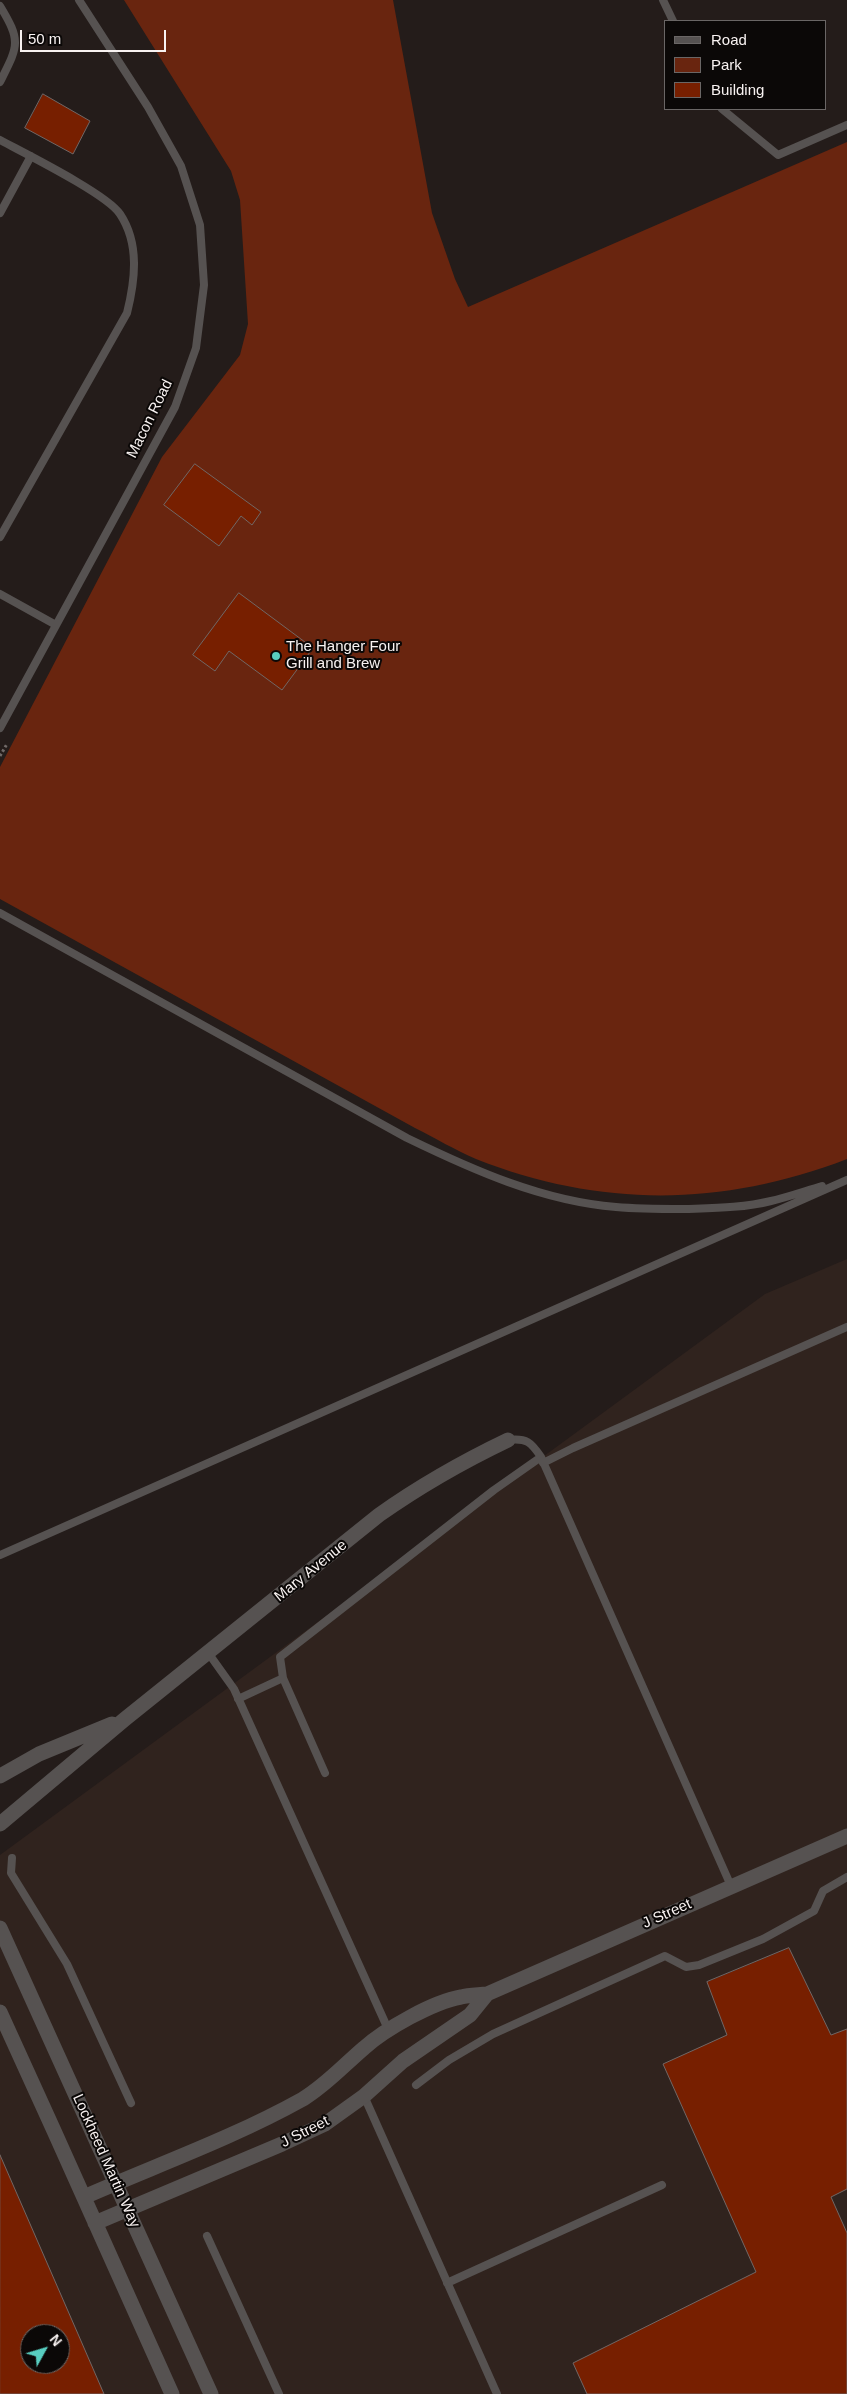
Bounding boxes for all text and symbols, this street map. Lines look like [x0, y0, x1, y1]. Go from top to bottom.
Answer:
scale bar [22, 20, 169, 52]
legend [664, 20, 827, 110]
text: 50 m [28, 30, 61, 47]
text: Road [711, 31, 747, 48]
text: Park [711, 56, 742, 73]
text: Building [711, 81, 764, 98]
street label: Macon Road [123, 377, 177, 461]
place label: The Hanger Four Grill and Brew [286, 638, 400, 673]
marker: The Hanger Four Grill and Brew [270, 650, 282, 662]
street label: Mary Avenue [271, 1536, 351, 1606]
street label: J Street [640, 1895, 694, 1933]
street label: Lockheed Martin Way [68, 2091, 144, 2231]
street label: J Street [278, 2112, 332, 2152]
north arrow [20, 2324, 70, 2374]
text: N [46, 2331, 65, 2349]

